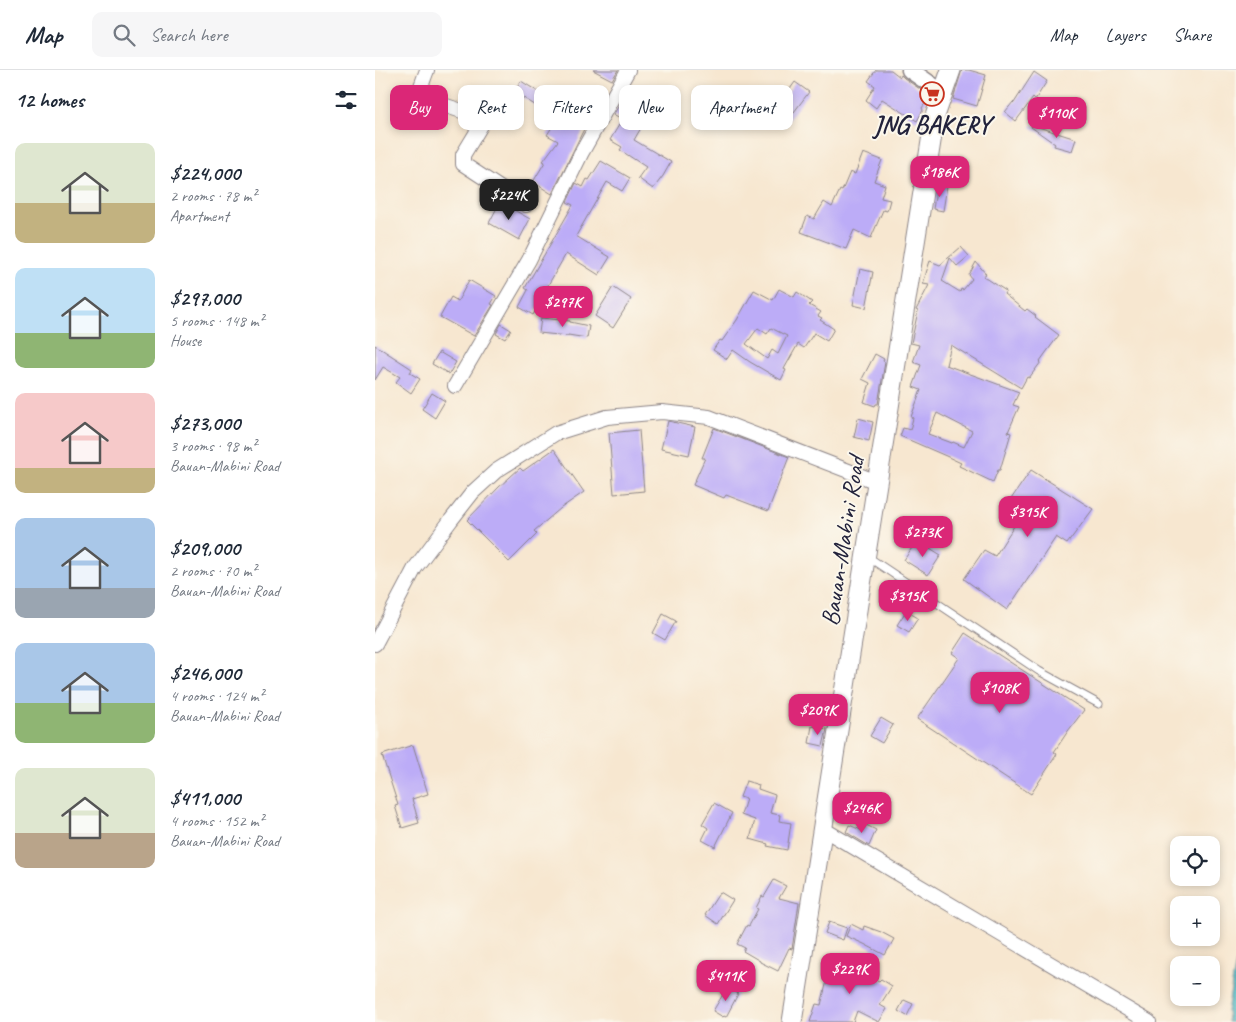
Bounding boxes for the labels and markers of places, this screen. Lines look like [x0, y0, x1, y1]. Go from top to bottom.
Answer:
supermarket icon: JNG BAKERY [919, 81, 945, 107]
pin: $110K [1022, 97, 1092, 139]
place label: JNG BAKERY [872, 109, 996, 141]
pin: $186K [905, 156, 975, 198]
pin: $224K [474, 178, 544, 221]
pin: $297K [528, 286, 598, 328]
pin: $315K [993, 496, 1063, 538]
pin: $273K [888, 516, 958, 558]
pin: $315K [873, 580, 943, 622]
pin: $108K [965, 672, 1035, 714]
pin: $209K [783, 694, 853, 736]
pin: $246K [827, 792, 897, 834]
pin: $229K [815, 952, 885, 995]
pin: $411K [691, 960, 761, 1002]

